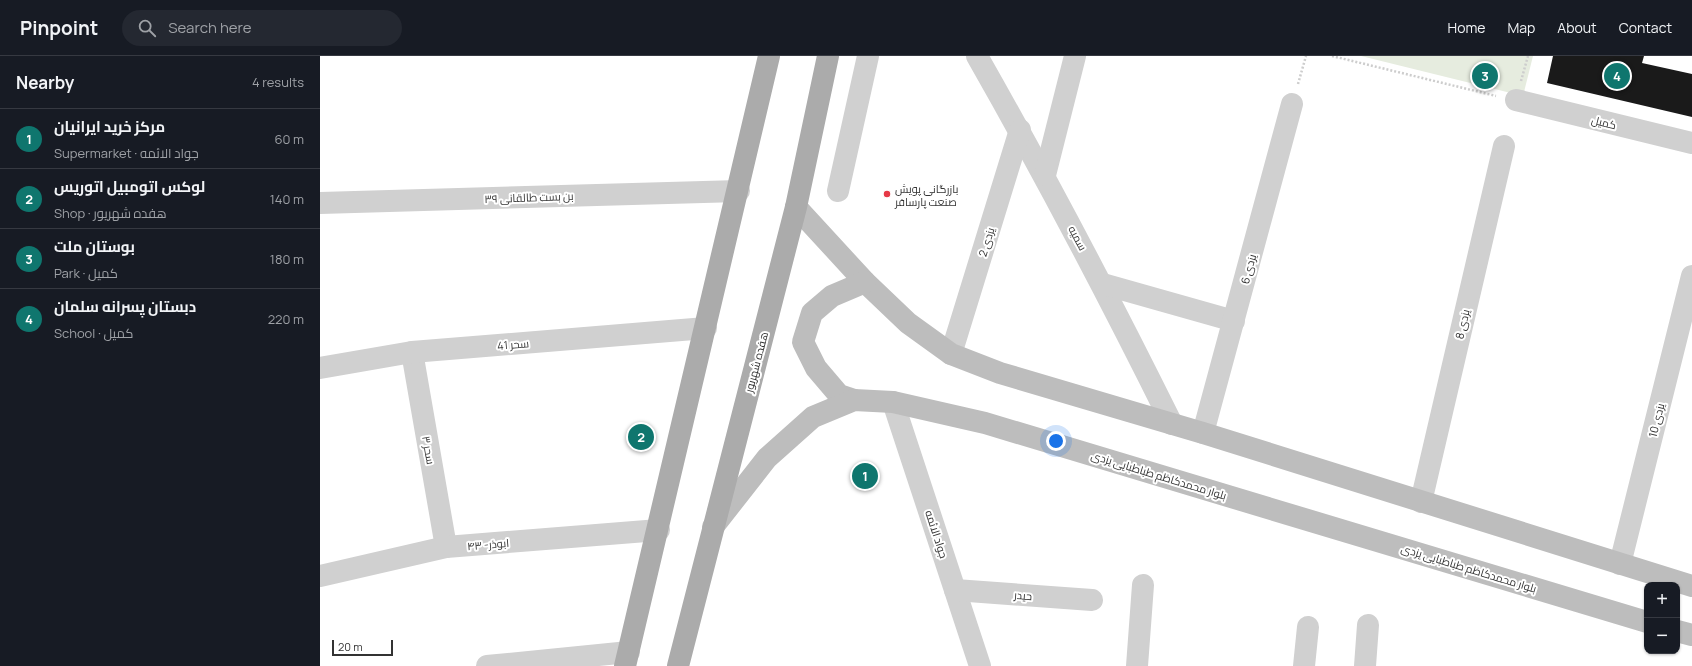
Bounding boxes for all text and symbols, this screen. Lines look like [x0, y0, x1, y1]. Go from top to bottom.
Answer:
search box [122, 10, 402, 46]
text: Pinpoint [20, 15, 98, 41]
icon: search [136, 17, 158, 39]
text: Search here [168, 17, 252, 38]
text: Home [1448, 18, 1485, 37]
text: Map [1507, 18, 1535, 37]
text: About [1557, 18, 1597, 37]
text: Contact [1619, 18, 1672, 37]
pin: 3 [1472, 61, 1498, 91]
pin: 4 [1604, 61, 1630, 91]
text: Nearby [16, 71, 74, 94]
text: 4 results [252, 73, 304, 91]
street label: کمیل [1590, 112, 1618, 132]
text: مرکز خرید ایرانیان [54, 116, 165, 137]
text: 1 [26, 130, 32, 148]
text: 60 m [274, 130, 304, 148]
text: Supermarket · جواد الائمه [54, 144, 199, 162]
text: لوکس اتومبیل اتوریس [54, 176, 205, 197]
place label: بازرگانی پویش صنعت پارسافر [894, 181, 959, 209]
street label: بن‌ بست طالقانی ۳۹ [484, 188, 574, 206]
marker: بازرگانی پویش صنعت پارسافر [882, 189, 892, 199]
text: 2 [25, 190, 33, 208]
text: 140 m [270, 190, 304, 208]
text: Shop · هفده شهریور [54, 204, 167, 222]
street label: سمیه [1065, 223, 1091, 253]
street label: یزدی 2 [974, 225, 998, 258]
text: بوستان ملت [54, 236, 135, 257]
text: 3 [25, 250, 33, 268]
text: 180 m [270, 250, 304, 268]
street label: یزدی 6 [1237, 252, 1259, 286]
text: Park · کمیل [54, 264, 118, 282]
text: دبستان پسرانه سلمان [54, 296, 196, 317]
street label: یزدی 8 [1451, 308, 1473, 340]
text: 4 [25, 310, 33, 328]
text: 220 m [268, 310, 304, 328]
text: School · کمیل [54, 324, 133, 342]
street label: هفده شهریور [740, 330, 771, 395]
street label: سحر 41 [496, 335, 530, 353]
street label: یزدی 10 [1645, 401, 1667, 439]
pin: 2 [628, 422, 654, 452]
your location [1046, 431, 1066, 451]
street label: سحر ۳ [419, 435, 439, 465]
street label: بلوار محمدکاظم طباطبایی یزدی [1089, 447, 1229, 504]
pin: 1 [852, 461, 878, 491]
street label: جواد الائمه [922, 508, 952, 560]
street label: ابوذر- ۴۳ [466, 535, 510, 553]
street label: بلوار محمدکاظم طباطبایی یزدی [1399, 540, 1539, 597]
map controls [1644, 582, 1680, 654]
button: + [1644, 582, 1680, 618]
street label: حیدر [1012, 587, 1033, 603]
button: − [1644, 618, 1680, 654]
scale bar [332, 638, 393, 657]
text: 20 m [338, 639, 363, 654]

